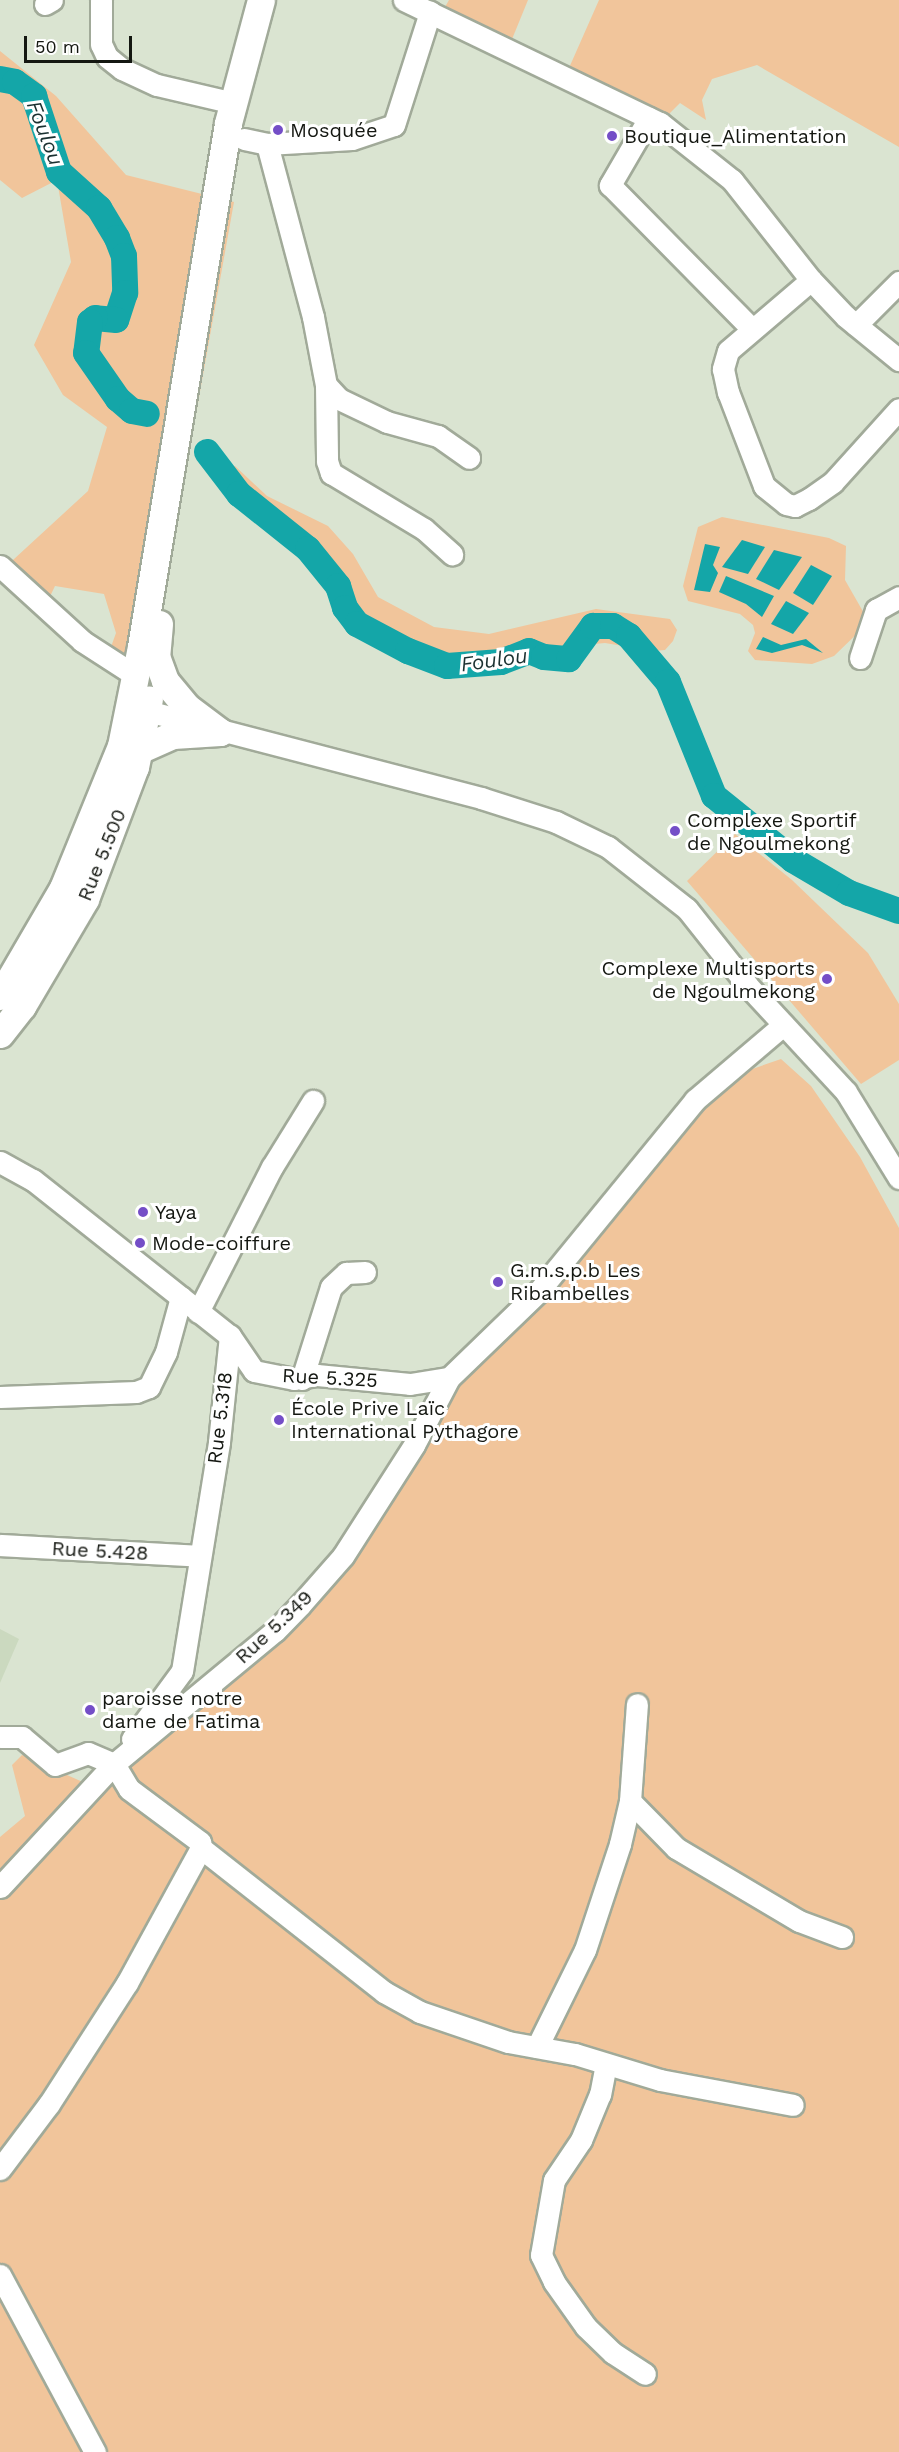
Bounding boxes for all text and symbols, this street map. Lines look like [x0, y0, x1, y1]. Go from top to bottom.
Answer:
scale bar [27, 24, 135, 62]
text: 50 m [35, 36, 80, 57]
water label: Foulou [21, 97, 69, 169]
place label: Mosquée [290, 118, 377, 142]
marker: Mosquée [271, 123, 285, 137]
place label: Boutique_Alimentation [624, 124, 847, 148]
marker: Boutique_Alimentation [605, 129, 619, 143]
water label: Foulou [459, 643, 529, 677]
street label: Rue 5.500 [73, 805, 131, 905]
place label: Complexe Sportif de Ngoulmekong [687, 808, 857, 855]
marker: Complexe Sportif de Ngoulmekong [668, 824, 682, 838]
place label: Complexe Multisports de Ngoulmekong [602, 956, 815, 1003]
marker: Complexe Multisports de Ngoulmekong [820, 972, 834, 986]
place label: Yaya [155, 1200, 197, 1224]
marker: Yaya [136, 1205, 150, 1219]
place label: Mode-coiffure [152, 1231, 291, 1255]
marker: Mode-coiffure [133, 1236, 147, 1250]
place label: G.m.s.p.b Les Ribambelles [510, 1258, 641, 1305]
marker: G.m.s.p.b Les Ribambelles [491, 1275, 505, 1289]
street label: Rue 5.325 [282, 1364, 378, 1392]
street label: Rue 5.318 [202, 1371, 238, 1465]
place label: École Prive Laïc International Pythagore [291, 1396, 519, 1443]
marker: École Prive Laïc International Pythagore [272, 1413, 286, 1427]
street label: Rue 5.428 [51, 1536, 149, 1566]
street label: Rue 5.349 [230, 1585, 318, 1669]
place label: paroisse notre dame de Fatima [102, 1686, 260, 1733]
marker: paroisse notre dame de Fatima [83, 1703, 97, 1717]

